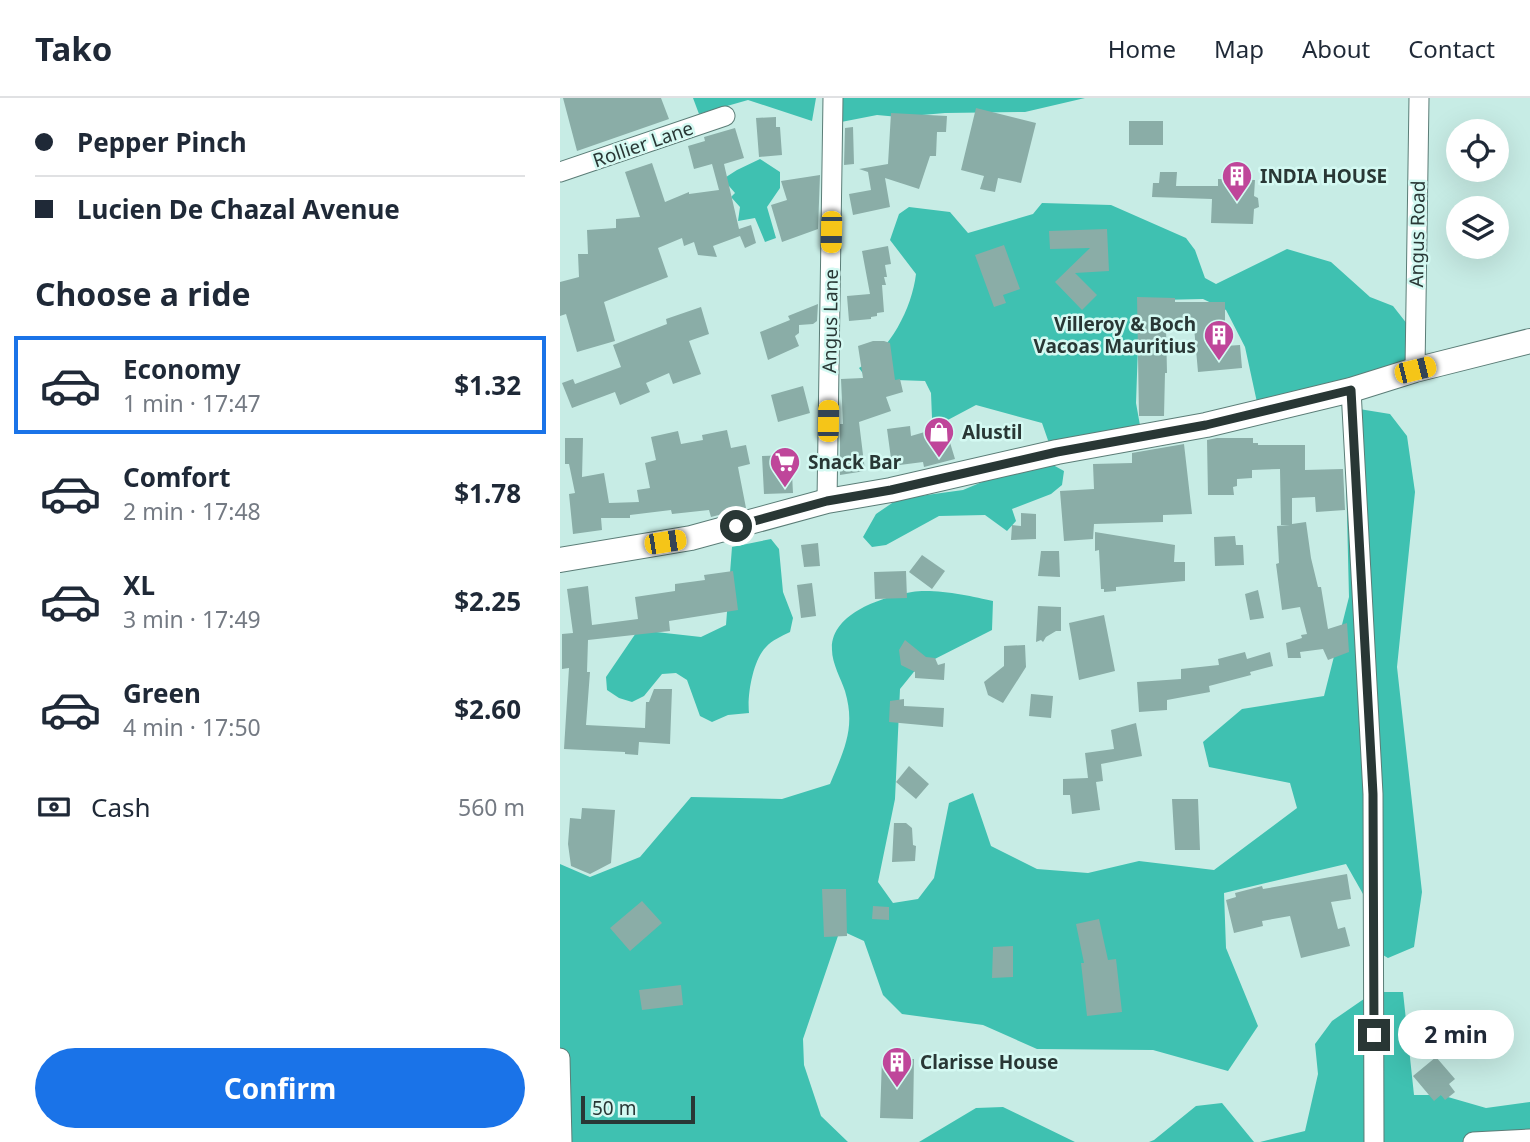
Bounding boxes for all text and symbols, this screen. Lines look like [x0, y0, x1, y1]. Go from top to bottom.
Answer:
text: Tako [35, 26, 112, 71]
text: Home [1108, 32, 1176, 65]
text: Map [1214, 32, 1264, 65]
text: About [1302, 32, 1370, 65]
text: Contact [1408, 32, 1495, 65]
street label: Rollier Lane [589, 115, 697, 173]
map controls [1446, 119, 1509, 259]
button: locate [1446, 119, 1509, 182]
text: Pepper Pinch [77, 124, 247, 160]
building icon: INDIA HOUSE [1220, 159, 1254, 203]
place label: INDIA HOUSE [1260, 163, 1387, 189]
street label: Angus Road [1403, 180, 1431, 288]
text: Lucien De Chazal Avenue [77, 191, 400, 227]
button: layers [1446, 196, 1509, 259]
car [821, 211, 842, 253]
street label: Angus Lane [816, 269, 844, 373]
text: Choose a ride [35, 272, 251, 315]
place label: Villeroy & Boch Vacoas Mauritius [1033, 311, 1196, 359]
building icon: Villeroy & Boch Vacoas Mauritius [1202, 318, 1236, 362]
text: Economy [123, 351, 241, 387]
icon: car [39, 354, 102, 417]
car [1393, 355, 1438, 385]
text: $1.32 [454, 367, 521, 403]
text: 1 min · 17:47 [123, 387, 261, 419]
car [818, 400, 839, 442]
shop icon: Alustil [922, 415, 956, 459]
place label: Alustil [962, 419, 1022, 445]
supermarket icon: Snack Bar [768, 445, 802, 489]
place label: Snack Bar [808, 449, 902, 475]
text: Comfort [123, 459, 231, 495]
icon: car [39, 462, 102, 525]
text: $1.78 [454, 475, 521, 511]
text: 2 min · 17:48 [123, 495, 261, 527]
route start [720, 510, 752, 542]
car [643, 528, 688, 556]
text: XL [123, 567, 155, 603]
icon: car [39, 570, 102, 633]
text: $2.25 [454, 583, 521, 619]
text: 3 min · 17:49 [123, 603, 261, 635]
text: Green [123, 675, 201, 711]
icon: car [39, 678, 102, 741]
text: $2.60 [454, 691, 521, 727]
text: 4 min · 17:50 [123, 711, 261, 743]
icon: cash [35, 788, 73, 826]
text: Cash [91, 789, 151, 825]
text: 560 m [458, 791, 525, 823]
callout: 2 min [1398, 1010, 1514, 1060]
text: 2 min [1424, 1018, 1488, 1050]
route end [1358, 1019, 1390, 1051]
building icon: Clarisse House [880, 1045, 914, 1089]
button: Confirm [35, 1048, 525, 1128]
place label: Clarisse House [920, 1049, 1058, 1075]
scale bar [581, 1093, 695, 1125]
text: 50 m [592, 1095, 636, 1121]

